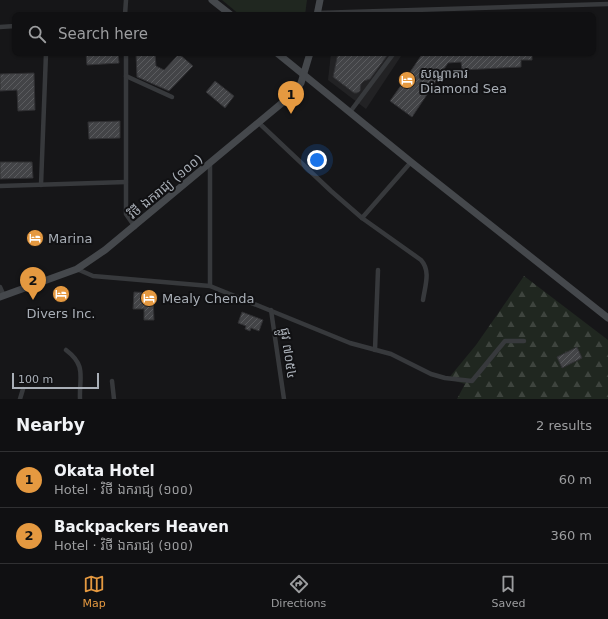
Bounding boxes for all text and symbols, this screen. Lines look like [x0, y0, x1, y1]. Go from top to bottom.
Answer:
search box [12, 12, 596, 56]
icon: search [26, 23, 48, 45]
text: Search here [58, 25, 148, 43]
place label: សណ្ឋាគារ Diamond Sea [420, 66, 507, 96]
hotel icon: សណ្ឋាគារ Diamond Sea [397, 70, 417, 90]
pin: 1 [278, 81, 304, 114]
street label: វិថី ឯករាជ្យ (១០០) [124, 150, 206, 223]
your location [307, 150, 327, 170]
hotel icon: Marina [25, 228, 45, 248]
place label: Marina [48, 231, 92, 246]
pin: 2 [20, 267, 46, 300]
hotel icon: Divers Inc. [51, 284, 71, 304]
hotel icon: Mealy Chenda [139, 288, 159, 308]
place label: Mealy Chenda [162, 291, 254, 306]
place label: Divers Inc. [27, 306, 95, 321]
street label: ផ្លូវ ៧០៥៤ [274, 327, 300, 380]
scale bar [12, 371, 99, 390]
text: 100 m [18, 373, 53, 386]
text: Nearby [16, 415, 85, 435]
text: 2 results [536, 418, 592, 433]
text: Okata Hotel [54, 462, 155, 480]
text: 1 [24, 472, 34, 487]
text: 60 m [559, 472, 592, 487]
text: Hotel · វិថី ឯករាជ្យ (១០០) [54, 482, 193, 497]
text: Backpackers Heaven [54, 518, 229, 536]
text: 2 [24, 528, 34, 543]
text: 360 m [550, 528, 592, 543]
text: Hotel · វិថី ឯករាជ្យ (១០០) [54, 538, 193, 553]
tab: Map [83, 573, 106, 610]
tab: Directions [271, 573, 326, 610]
tab: Saved [491, 573, 525, 610]

